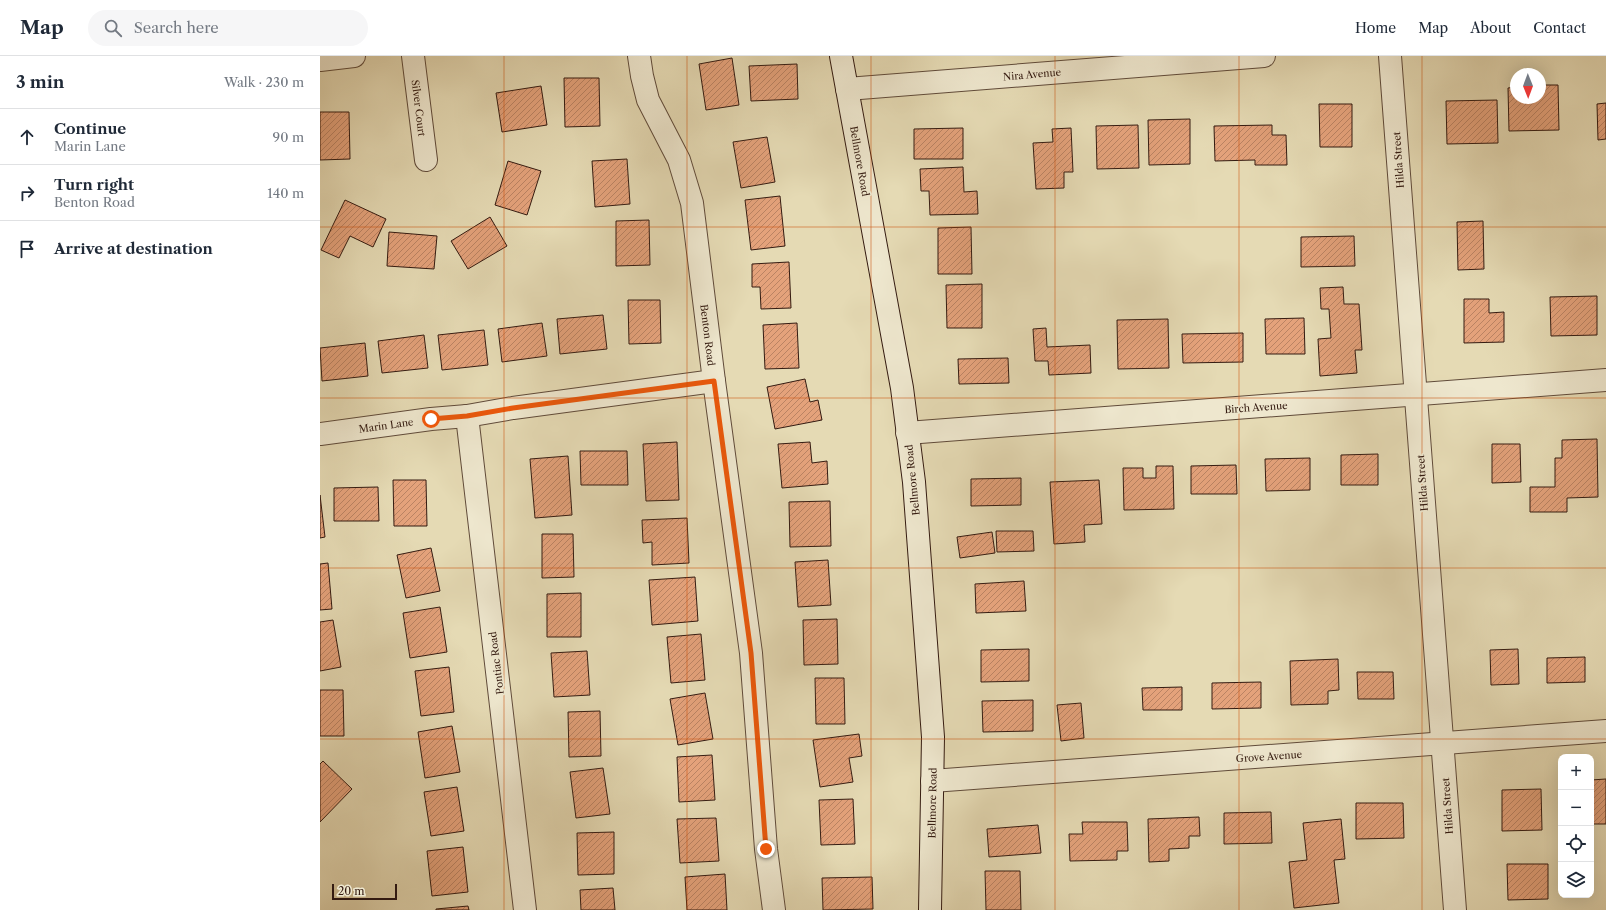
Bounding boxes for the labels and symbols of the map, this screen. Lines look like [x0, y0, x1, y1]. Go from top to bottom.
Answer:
street label: Nira Avenue [1002, 65, 1062, 84]
north arrow [1510, 68, 1546, 104]
street label: Silver Court [409, 79, 428, 138]
street label: Bellmore Road [847, 125, 872, 197]
street label: Hilda Street [1390, 131, 1407, 189]
street label: Benton Road [697, 303, 718, 367]
street label: Birch Avenue [1224, 399, 1288, 416]
route start [422, 410, 440, 428]
street label: Marin Lane [358, 415, 415, 436]
street label: Bellmore Road [902, 444, 923, 516]
street label: Hilda Street [1414, 454, 1431, 512]
street label: Pontiac Road [486, 631, 507, 695]
street label: Grove Avenue [1235, 748, 1303, 765]
street label: Bellmore Road [925, 767, 940, 839]
street label: Hilda Street [1439, 777, 1456, 835]
route end [757, 840, 775, 858]
scale bar [332, 882, 397, 901]

